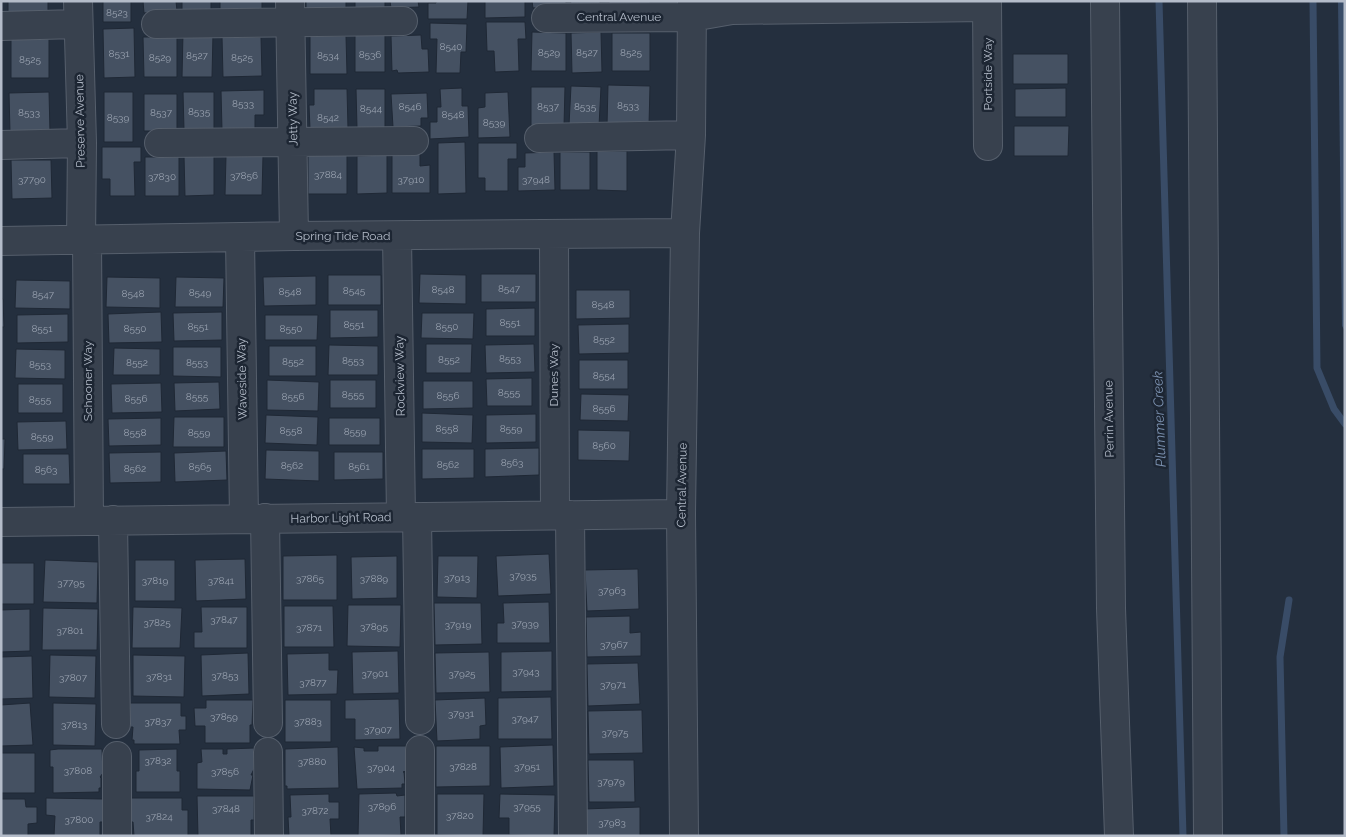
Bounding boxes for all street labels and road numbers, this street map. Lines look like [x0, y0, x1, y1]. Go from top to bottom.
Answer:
street label: Central Avenue [577, 10, 661, 24]
street label: Portside Way [981, 37, 995, 111]
street label: Preserve Avenue [72, 74, 88, 168]
street label: Jetty Way [286, 91, 300, 146]
street label: Spring Tide Road [296, 229, 390, 243]
street label: Rockview Way [392, 335, 408, 416]
street label: Waveside Way [234, 337, 250, 420]
street label: Schooner Way [81, 340, 95, 421]
street label: Dunes Way [547, 343, 561, 406]
street label: Perrin Avenue [1101, 380, 1117, 458]
street label: Central Avenue [674, 443, 690, 527]
street label: Harbor Light Road [290, 510, 392, 526]

